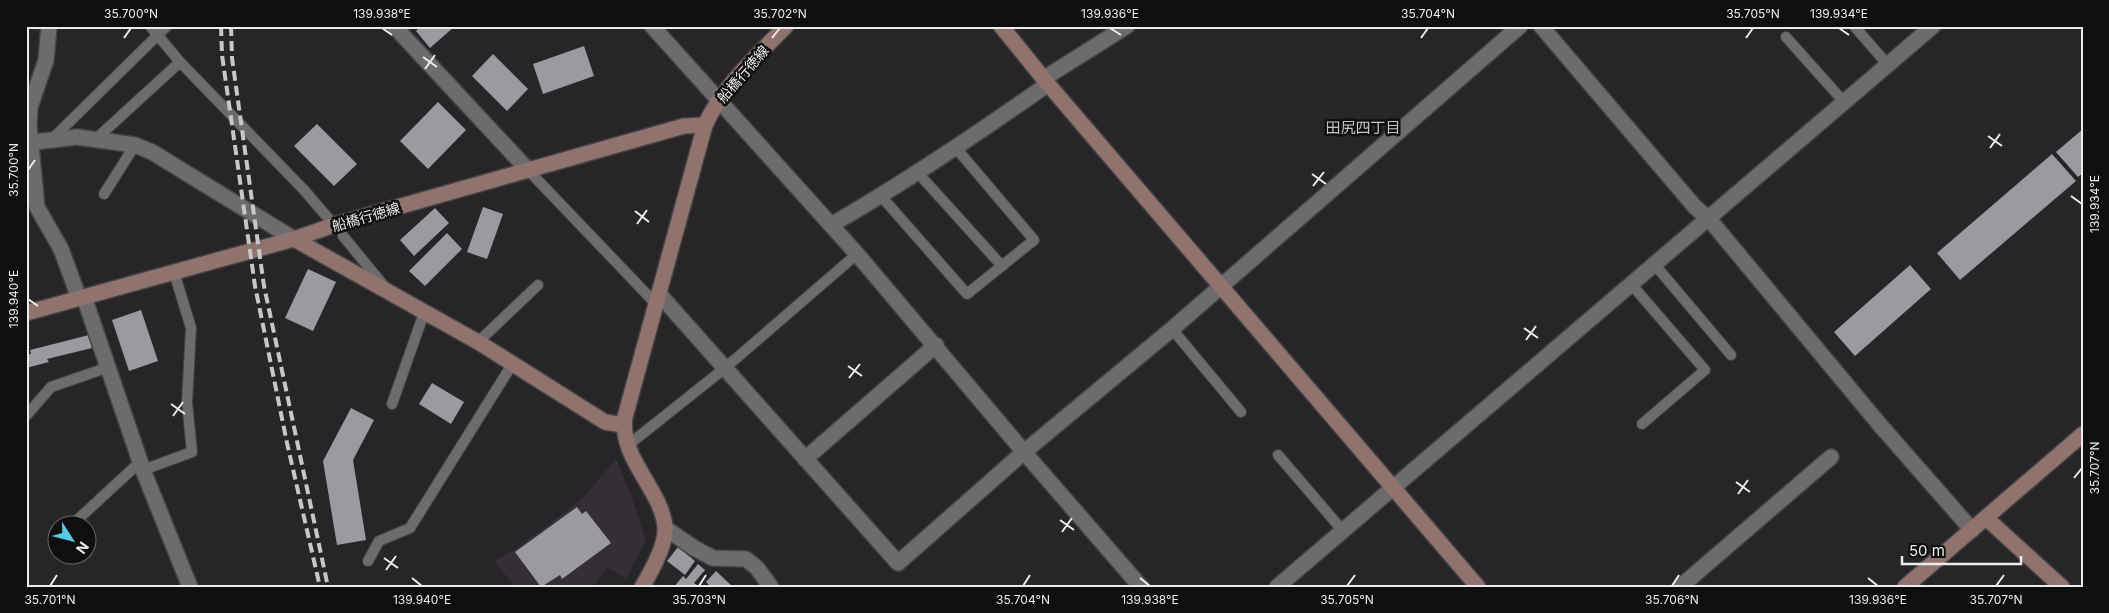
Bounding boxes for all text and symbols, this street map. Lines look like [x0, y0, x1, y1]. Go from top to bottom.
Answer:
text: 35.700°N [104, 6, 158, 21]
text: 139.938°E [353, 6, 411, 21]
text: 35.702°N [753, 6, 807, 21]
text: 139.936°E [1081, 6, 1139, 21]
text: 35.704°N [1401, 6, 1455, 21]
text: 35.705°N [1726, 6, 1780, 21]
text: 139.934°E [1810, 6, 1868, 21]
street label: 船橋行徳線 [713, 42, 772, 106]
district label: 田尻四丁目 [1325, 118, 1401, 137]
text: 35.700°N [6, 143, 21, 197]
text: 139.934°E [2087, 175, 2102, 233]
street label: 船橋行徳線 [330, 199, 402, 234]
text: 139.940°E [6, 270, 21, 328]
text: 35.707°N [2087, 442, 2102, 494]
north arrow [48, 516, 98, 566]
scale bar [1902, 533, 2020, 565]
text: N [73, 539, 93, 557]
text: 50 m [1909, 541, 1945, 560]
text: 35.701°N [24, 592, 76, 607]
text: 139.940°E [393, 592, 451, 607]
text: 35.703°N [672, 592, 726, 607]
text: 35.704°N [996, 592, 1050, 607]
text: 139.938°E [1121, 592, 1179, 607]
text: 35.705°N [1320, 592, 1374, 607]
text: 35.706°N [1645, 592, 1699, 607]
text: 139.936°E [1849, 592, 1907, 607]
text: 35.707°N [1970, 592, 2022, 607]

